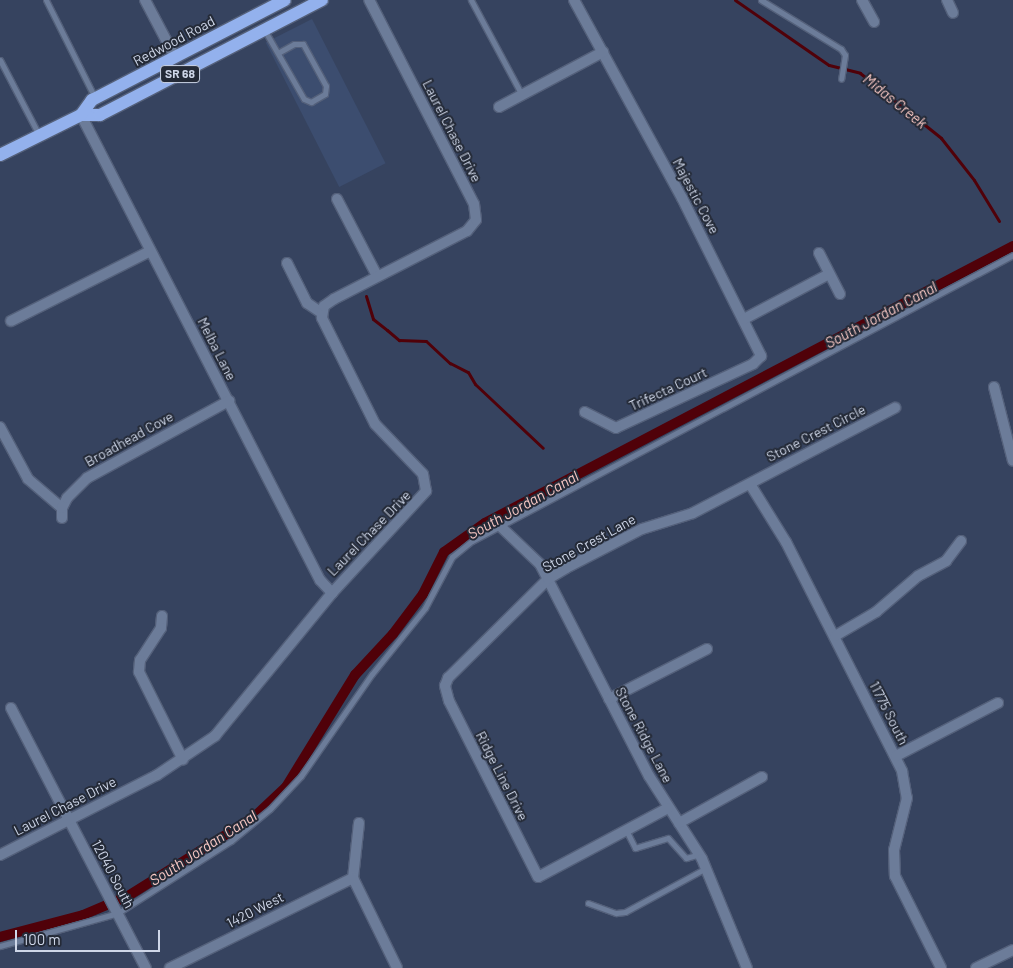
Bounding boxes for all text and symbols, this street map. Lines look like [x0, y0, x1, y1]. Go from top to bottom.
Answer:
street label: Redwood Road [130, 12, 218, 70]
road number: SR 68 [160, 64, 200, 84]
water label: Midas Creek [860, 70, 930, 132]
street label: Laurel Chase Drive [419, 77, 485, 185]
street label: Majestic Cove [669, 155, 723, 237]
water label: South Jordan Canal [822, 278, 940, 352]
street label: Melba Lane [194, 315, 240, 383]
street label: Trifecta Court [626, 364, 710, 414]
street label: Stone Crest Circle [764, 401, 868, 465]
street label: Broadhead Cove [82, 408, 176, 470]
water label: South Jordan Canal [464, 467, 582, 543]
street label: Laurel Chase Drive [324, 487, 414, 579]
street label: Stone Crest Lane [539, 510, 639, 576]
street label: 11775 South [866, 678, 912, 748]
street label: Stone Ridge Lane [612, 684, 676, 786]
street label: Ridge Line Drive [472, 729, 532, 823]
street label: Laurel Chase Drive [11, 773, 119, 839]
water label: South Jordan Canal [146, 807, 260, 889]
street label: 12040 South [88, 837, 138, 911]
street label: 1420 West [224, 889, 286, 931]
scale bar [18, 920, 162, 952]
text: 100 m [23, 930, 61, 948]

